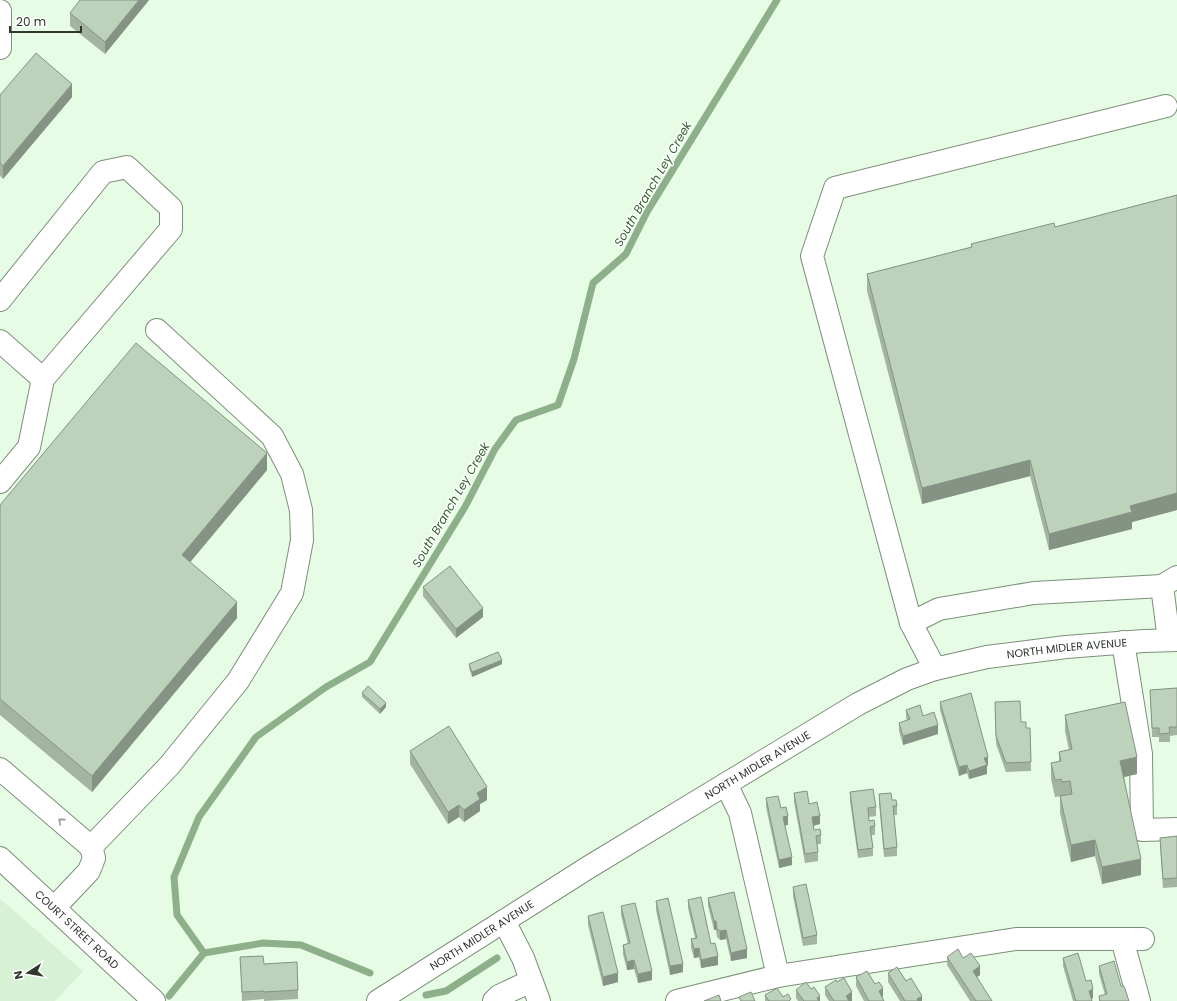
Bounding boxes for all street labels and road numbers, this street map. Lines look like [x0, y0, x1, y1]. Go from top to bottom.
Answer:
street label: NORTH MIDLER AVENUE [1006, 634, 1128, 662]
street label: NORTH MIDLER AVENUE [702, 727, 813, 803]
street label: COURT STREET ROAD [31, 886, 123, 973]
street label: NORTH MIDLER AVENUE [426, 896, 537, 974]

